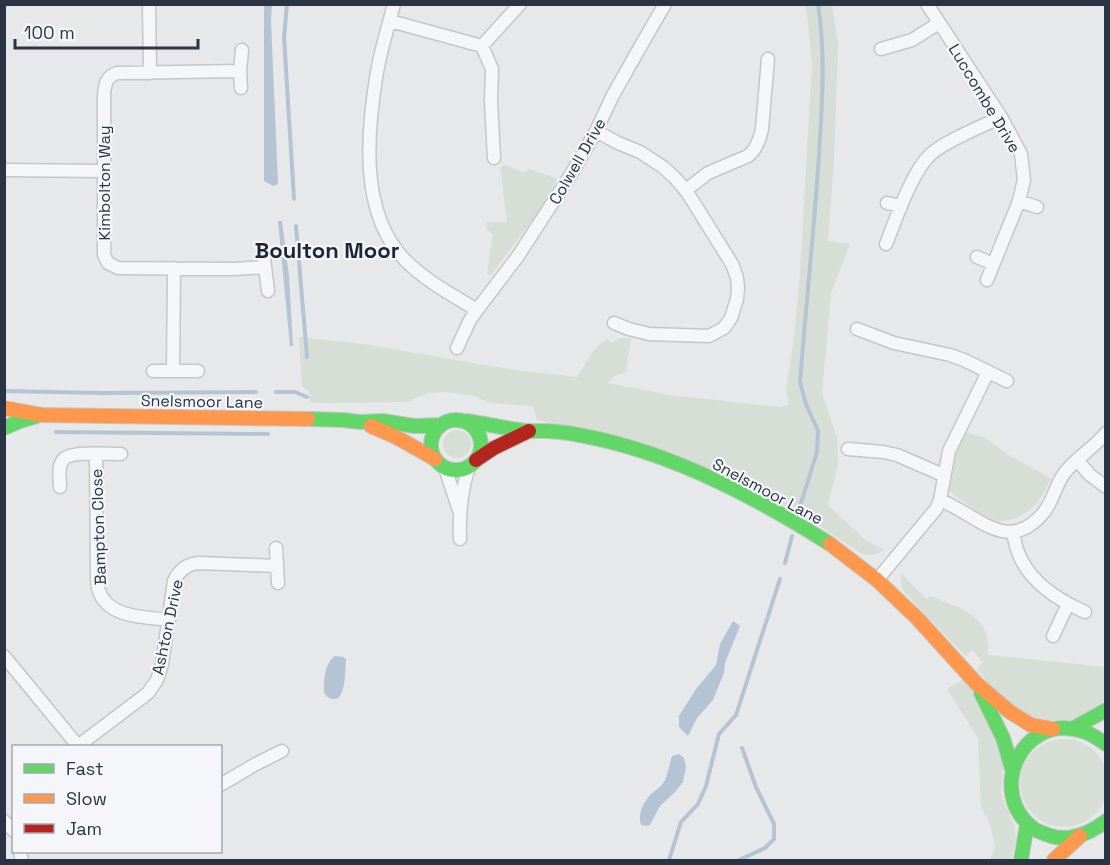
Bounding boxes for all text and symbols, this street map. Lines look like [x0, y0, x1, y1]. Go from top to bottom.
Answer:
scale bar [15, 12, 198, 50]
text: 100 m [24, 21, 75, 44]
street label: Luccombe Drive [944, 40, 1025, 157]
street label: Colwell Drive [544, 114, 611, 208]
street label: Kimbolton Way [94, 126, 115, 240]
district label: Boulton Moor [255, 236, 400, 264]
street label: Snelsmoor Lane [141, 390, 263, 413]
street label: Snelsmoor Lane [709, 453, 827, 529]
street label: Bampton Close [86, 468, 111, 586]
street label: Ashton Drive [147, 577, 188, 677]
legend [12, 745, 222, 853]
text: Fast [66, 757, 103, 780]
text: Slow [66, 787, 107, 810]
text: Jam [66, 817, 102, 840]

